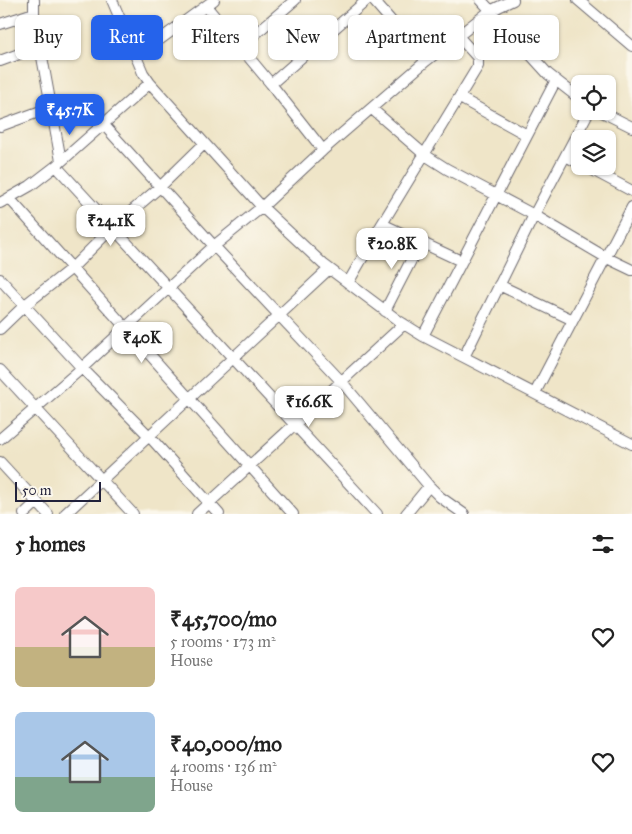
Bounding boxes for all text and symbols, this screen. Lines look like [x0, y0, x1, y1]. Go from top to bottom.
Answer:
chip: Buy [15, 15, 81, 60]
chip: Rent [91, 15, 163, 60]
chip: Filters [173, 15, 258, 60]
chip: New [268, 15, 338, 60]
chip: Apartment [348, 15, 464, 60]
chip: House [474, 15, 559, 60]
map controls [571, 75, 616, 175]
button: locate [571, 75, 616, 120]
pin: ₹45.7K [29, 94, 111, 136]
text: ₹45.7K [46, 100, 94, 119]
button: layers [571, 130, 616, 175]
pin: ₹24.1K [70, 204, 152, 247]
text: ₹24.1K [87, 211, 135, 230]
pin: ₹20.8K [351, 228, 433, 270]
text: ₹20.8K [367, 234, 417, 253]
pin: ₹40K [112, 322, 172, 364]
text: ₹40K [123, 328, 161, 347]
pin: ₹16.6K [268, 386, 350, 428]
text: ₹16.6K [286, 392, 332, 411]
scale bar [15, 479, 101, 502]
text: 50 m [22, 482, 51, 499]
icon: filters [589, 530, 617, 558]
text: 5 homes [15, 531, 86, 557]
text: ₹45,700/mo [170, 606, 277, 632]
icon: home [55, 607, 115, 667]
icon: heart [589, 623, 617, 651]
text: 5 rooms · 173 m² [170, 632, 276, 651]
text: House [170, 651, 213, 670]
text: ₹40,000/mo [170, 731, 282, 757]
icon: home [55, 732, 115, 792]
icon: heart [589, 748, 617, 776]
text: 4 rooms · 136 m² [170, 757, 277, 776]
text: House [170, 776, 213, 795]

